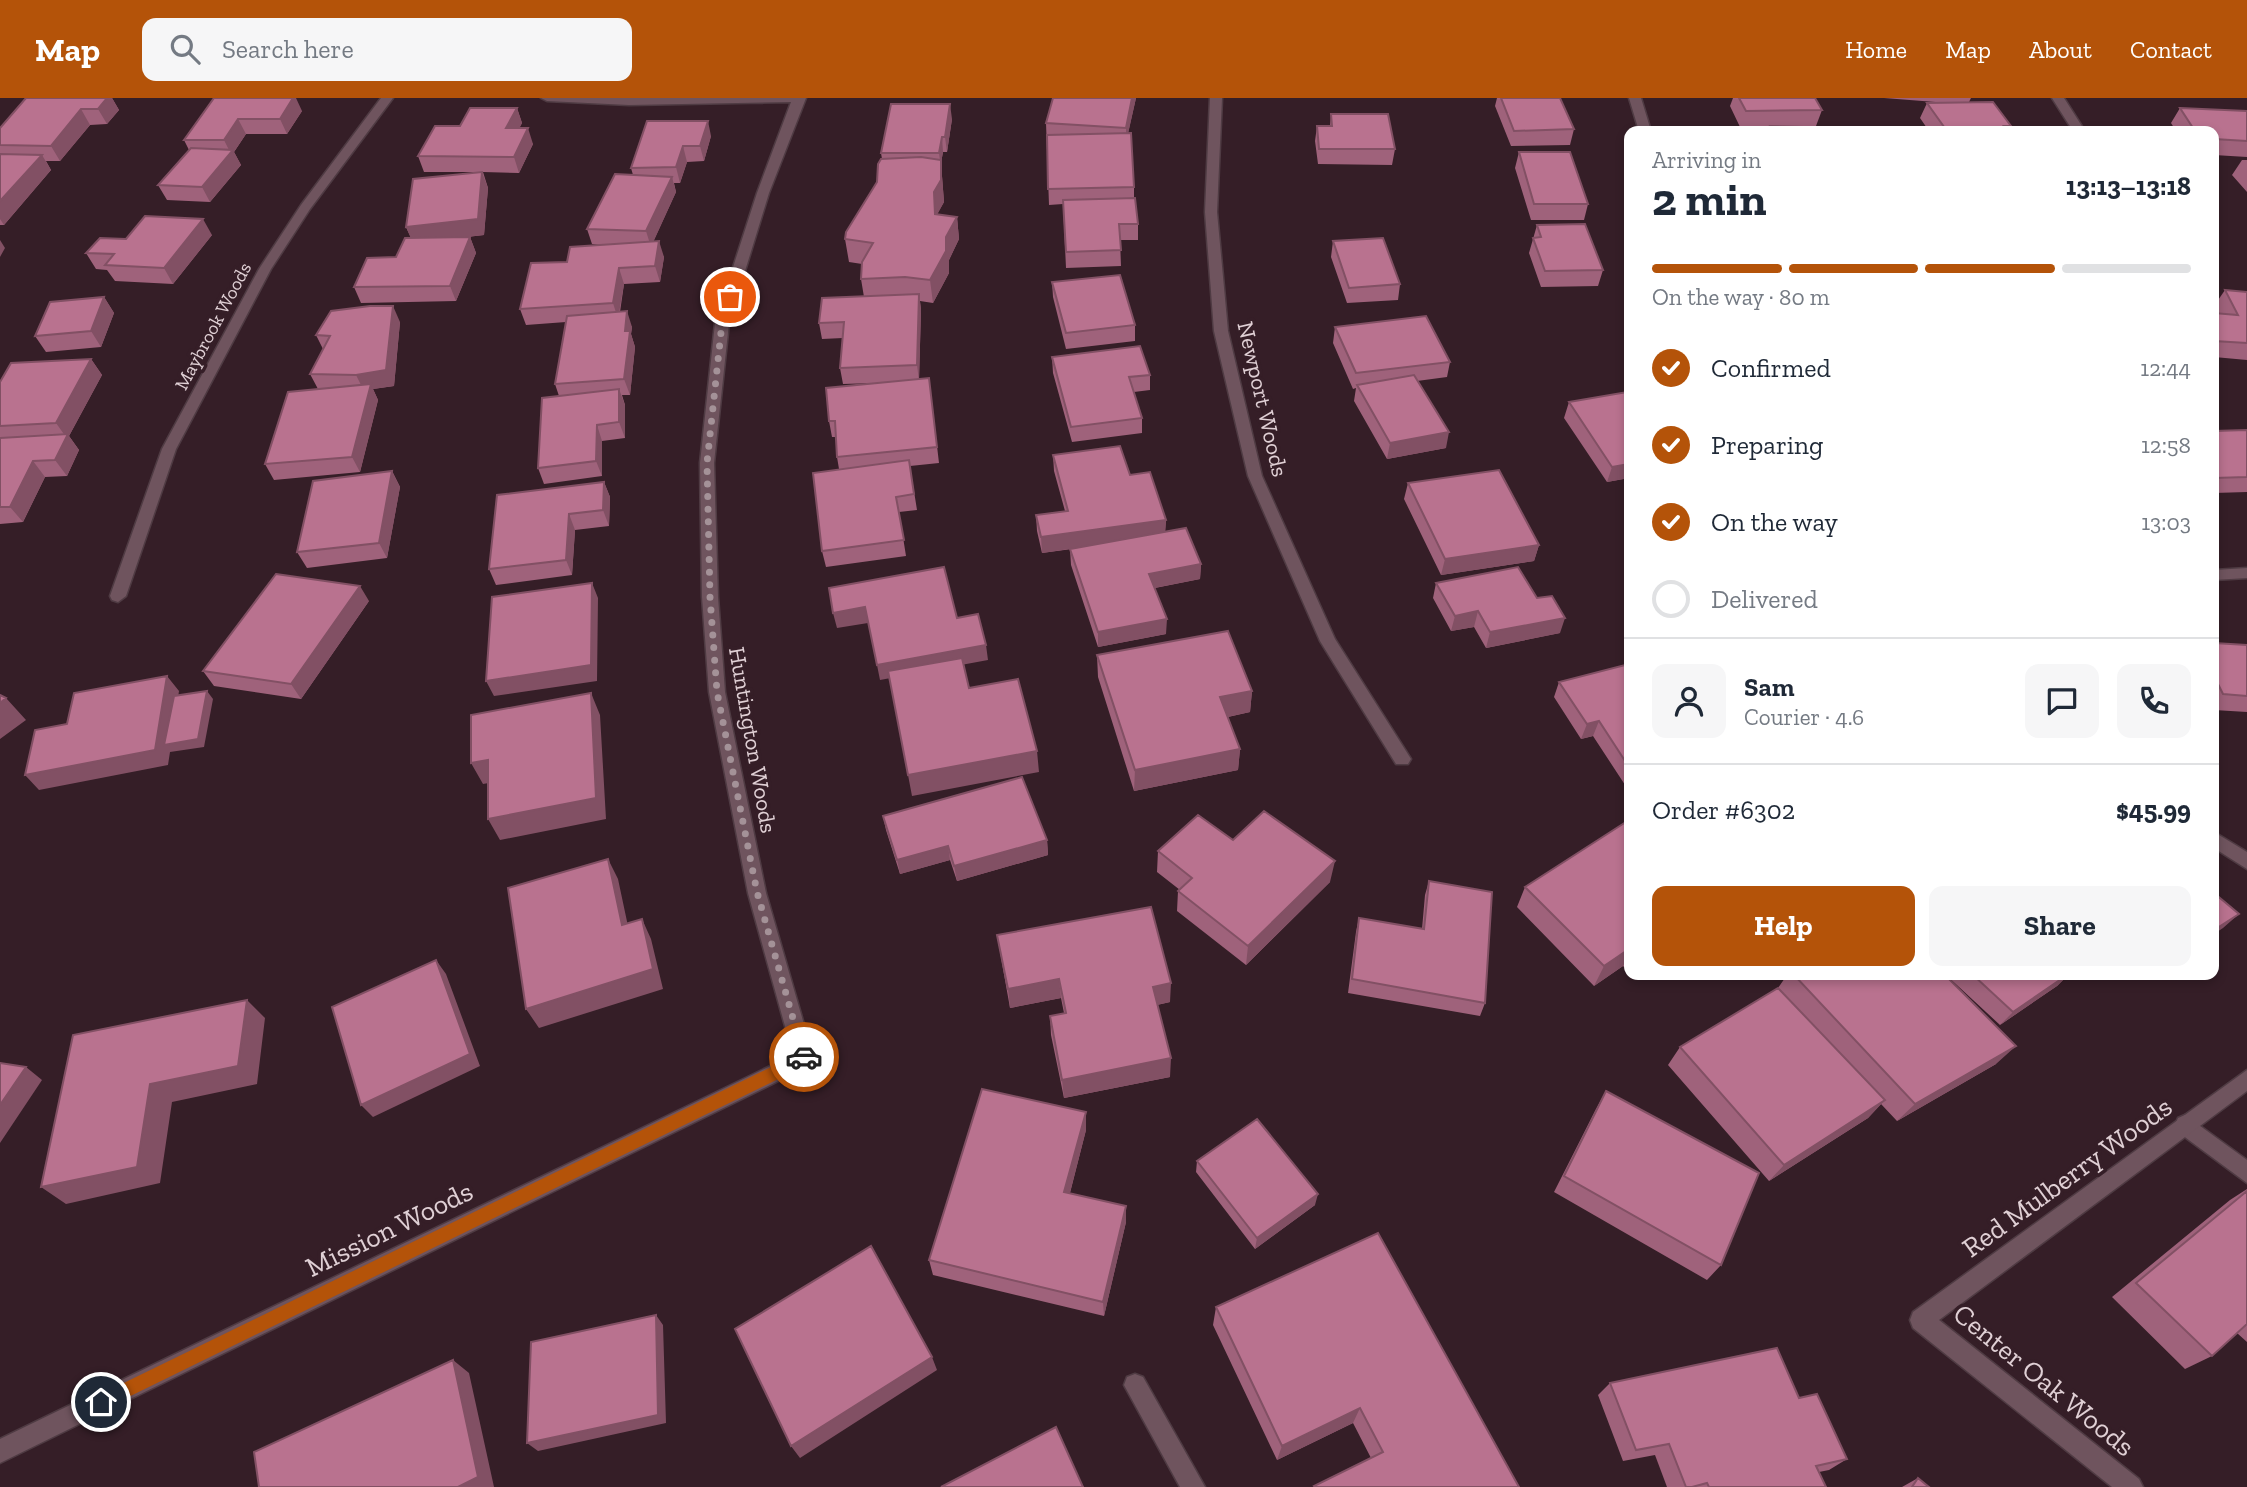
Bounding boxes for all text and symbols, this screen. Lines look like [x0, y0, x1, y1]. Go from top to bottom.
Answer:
search box [142, 18, 632, 81]
text: Map [35, 30, 100, 69]
icon: search [166, 30, 204, 68]
text: Search here [222, 33, 354, 65]
text: Home [1845, 35, 1907, 64]
text: Map [1945, 35, 1991, 64]
text: About [2029, 35, 2092, 64]
text: Contact [2130, 35, 2212, 64]
text: Arriving in [1652, 146, 1761, 174]
text: 13:13–13:18 [2066, 170, 2191, 202]
text: 2 min [1652, 172, 1767, 227]
street label: Maybrook Woods [170, 258, 256, 394]
pin [700, 267, 760, 327]
icon: bag [711, 278, 749, 316]
text: On the way · 80 m [1652, 283, 1830, 311]
street label: Newport Woods [1232, 319, 1294, 479]
icon: check [1652, 349, 1690, 387]
text: Confirmed [1711, 352, 1831, 384]
text: 12:44 [2140, 354, 2191, 382]
icon: check [1652, 426, 1690, 464]
text: Preparing [1711, 429, 1823, 461]
text: 12:58 [2141, 431, 2191, 459]
icon: check [1652, 503, 1690, 541]
text: On the way [1711, 506, 1838, 538]
text: 13:03 [2141, 508, 2191, 536]
text: Delivered [1711, 583, 1818, 615]
street label: Huntington Woods [723, 645, 783, 835]
button: person [1652, 664, 1726, 738]
button: chat [2025, 664, 2099, 738]
button: phone [2117, 664, 2191, 738]
text: Sam [1744, 671, 1794, 703]
text: Courier · 4.6 [1744, 703, 1864, 731]
text: Order #6302 [1652, 794, 1795, 826]
text: $45.99 [2116, 794, 2191, 826]
button: Help [1652, 886, 1915, 966]
button: Share [1929, 886, 2191, 966]
courier [769, 1022, 839, 1092]
icon: car [785, 1038, 823, 1076]
street label: Red Mulberry Woods [1956, 1090, 2178, 1264]
street label: Mission Woods [300, 1174, 478, 1284]
street label: Center Oak Woods [1947, 1297, 2141, 1463]
pin [71, 1372, 131, 1432]
icon: home [82, 1383, 120, 1421]

